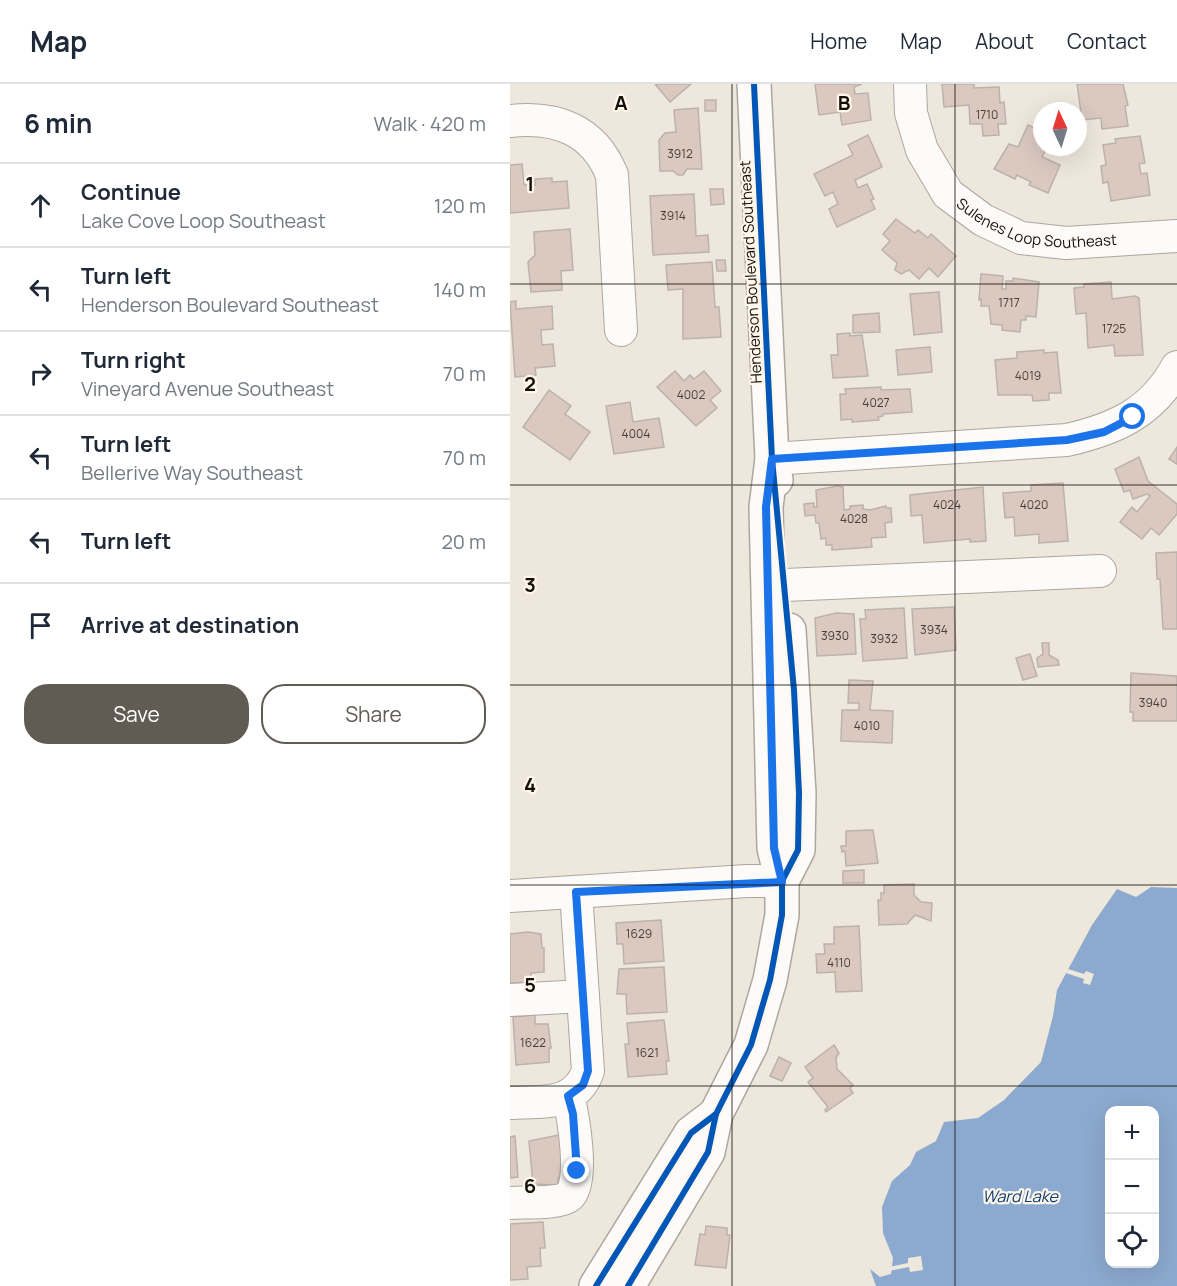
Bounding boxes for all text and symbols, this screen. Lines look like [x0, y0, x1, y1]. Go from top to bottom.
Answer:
text: Map [30, 22, 87, 60]
text: Home [810, 27, 867, 55]
text: Map [900, 27, 942, 55]
text: About [975, 27, 1034, 55]
text: Contact [1067, 27, 1147, 55]
text: A [614, 89, 628, 116]
text: B [838, 89, 851, 116]
north arrow [1033, 102, 1087, 156]
text: 6 min [24, 105, 92, 141]
house number: 1710 [976, 106, 998, 123]
text: Walk · 420 m [374, 110, 486, 137]
house number: 3912 [667, 145, 693, 162]
street label: Henderson Boulevard Southeast [734, 160, 767, 384]
text: 1 [526, 170, 534, 197]
text: Continue [81, 177, 181, 207]
icon: ahead [24, 189, 57, 222]
text: 120 m [434, 192, 486, 219]
street label: Sulenes Loop Southeast [952, 193, 1117, 253]
text: Lake Cove Loop Southeast [81, 207, 326, 234]
house number: 3914 [660, 207, 686, 224]
text: Turn left [81, 261, 171, 291]
icon: left [24, 273, 57, 306]
text: 140 m [433, 276, 486, 303]
text: Henderson Boulevard Southeast [81, 291, 379, 318]
house number: 1717 [998, 294, 1020, 311]
house number: 1725 [1102, 320, 1126, 337]
text: Turn right [81, 345, 186, 375]
icon: right [24, 357, 57, 390]
text: 70 m [443, 360, 486, 387]
house number: 4019 [1015, 367, 1041, 384]
text: 2 [524, 370, 536, 397]
text: Vineyard Avenue Southeast [81, 375, 334, 402]
house number: 4002 [677, 386, 705, 403]
house number: 4027 [862, 394, 890, 411]
route start [1119, 403, 1145, 429]
house number: 4004 [622, 425, 650, 442]
text: Turn left [81, 429, 171, 459]
icon: left [24, 441, 57, 474]
text: 70 m [443, 444, 486, 471]
text: Bellerive Way Southeast [81, 459, 303, 486]
house number: 4024 [933, 496, 961, 513]
house number: 4020 [1020, 496, 1048, 513]
house number: 4028 [840, 510, 868, 527]
icon: left [24, 525, 57, 558]
text: Turn left [81, 526, 171, 556]
text: 20 m [441, 528, 486, 555]
text: 3 [524, 571, 536, 598]
icon: arrive [24, 609, 57, 642]
text: Arrive at destination [81, 610, 299, 640]
house number: 3934 [920, 621, 948, 638]
house number: 3930 [821, 627, 849, 644]
house number: 3932 [870, 630, 898, 647]
button: Save [24, 684, 249, 744]
button: Share [261, 684, 486, 744]
house number: 3940 [1139, 694, 1167, 711]
house number: 4010 [854, 717, 880, 734]
text: 4 [524, 771, 536, 798]
house number: 1629 [626, 925, 652, 942]
house number: 4110 [827, 954, 851, 971]
text: 5 [524, 971, 536, 998]
house number: 1622 [520, 1034, 546, 1051]
house number: 1621 [635, 1044, 659, 1061]
map controls [1105, 1106, 1159, 1268]
button: + [1105, 1106, 1159, 1160]
route end [563, 1157, 589, 1183]
button: − [1105, 1160, 1159, 1214]
text: 6 [524, 1172, 536, 1199]
water label: Ward Lake [982, 1185, 1059, 1207]
button: locate [1105, 1214, 1159, 1268]

